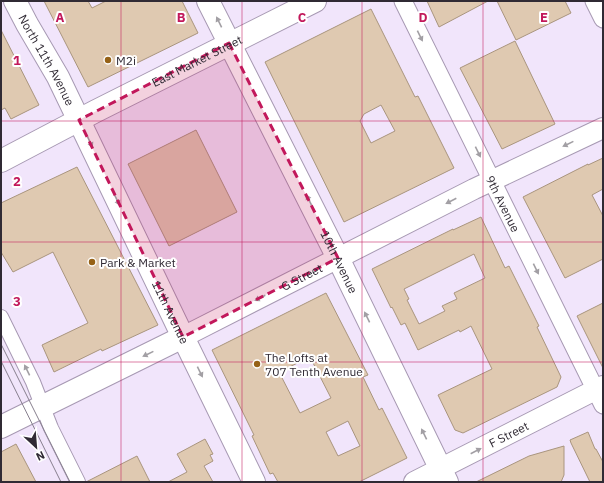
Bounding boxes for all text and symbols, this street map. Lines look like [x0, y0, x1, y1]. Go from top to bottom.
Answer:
text: B [177, 9, 186, 26]
text: C [298, 9, 307, 26]
text: D [418, 9, 428, 26]
text: E [540, 9, 548, 26]
street label: North 11th Avenue [16, 12, 78, 108]
one-way arrow [215, 16, 222, 28]
one-way arrow [417, 30, 424, 42]
street label: East Market Street [149, 31, 245, 89]
place label: M2i [116, 53, 136, 68]
marker: M2i [103, 55, 113, 65]
one-way arrow [87, 137, 93, 148]
one-way arrow [562, 141, 574, 147]
one-way arrow [475, 147, 481, 158]
text: 2 [13, 173, 21, 190]
street label: 9th Avenue [483, 173, 524, 235]
one-way arrow [114, 195, 120, 206]
one-way arrow [306, 195, 312, 206]
one-way arrow [445, 198, 457, 204]
street label: 10th Avenue [318, 228, 362, 296]
place label: Park & Market [100, 255, 176, 270]
marker: Park & Market [87, 257, 97, 267]
street label: G Street [278, 260, 325, 293]
one-way arrow [533, 263, 539, 275]
street label: 11th Avenue [149, 278, 193, 346]
text: 3 [13, 293, 21, 310]
one-way arrow [254, 294, 266, 301]
one-way arrow [364, 311, 370, 322]
place label: The Lofts at 707 Tenth Avenue [265, 350, 363, 379]
one-way arrow [142, 351, 153, 357]
marker: The Lofts at 707 Tenth Avenue [252, 359, 262, 369]
one-way arrow [24, 365, 30, 376]
one-way arrow [197, 366, 203, 377]
street label: F Street [486, 418, 531, 450]
north arrow [16, 427, 56, 467]
one-way arrow [421, 428, 427, 439]
text: N [34, 448, 47, 464]
one-way arrow [470, 448, 481, 454]

